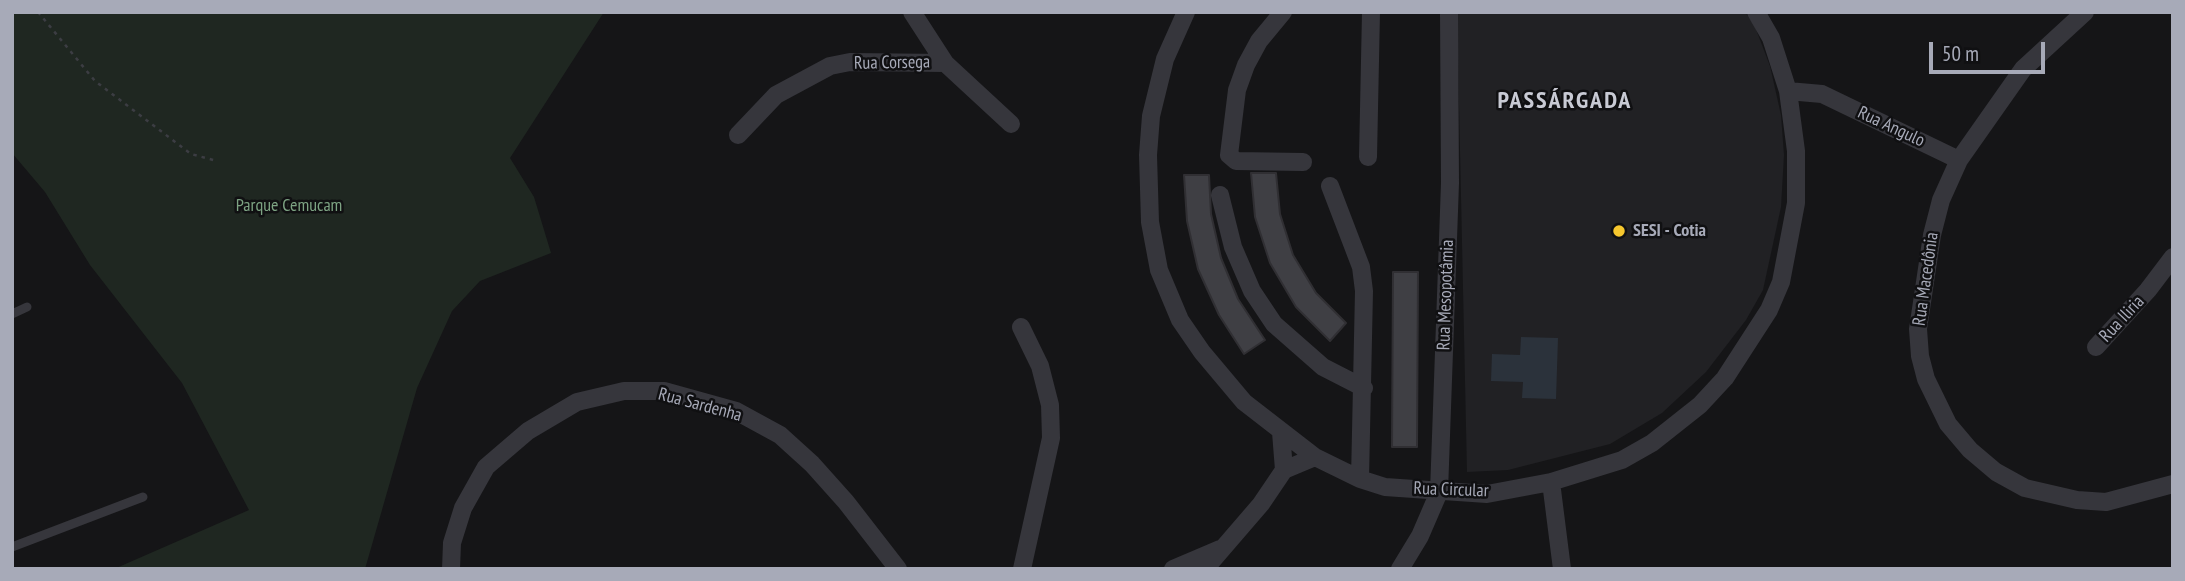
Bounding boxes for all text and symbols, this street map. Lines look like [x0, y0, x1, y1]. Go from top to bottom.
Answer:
scale bar [1933, 28, 2048, 72]
text: 50 m [1942, 40, 1979, 67]
street label: Rua Corsega [854, 52, 930, 74]
district label: PASSÁRGADA [1499, 87, 1631, 115]
street label: Rua Angulo [1854, 102, 1928, 152]
park label: Parque Cemucam [236, 195, 342, 217]
place label: SESI - Cotia [1633, 220, 1706, 242]
marker: SESI - Cotia [1611, 223, 1627, 239]
street label: Rua Macedônia [1909, 231, 1943, 327]
street label: Rua Mesopotâmia [1433, 239, 1459, 351]
street label: Rua Iliria [2095, 291, 2149, 347]
street label: Rua Sardenha [656, 383, 744, 427]
street label: Rua Circular [1413, 478, 1489, 502]

